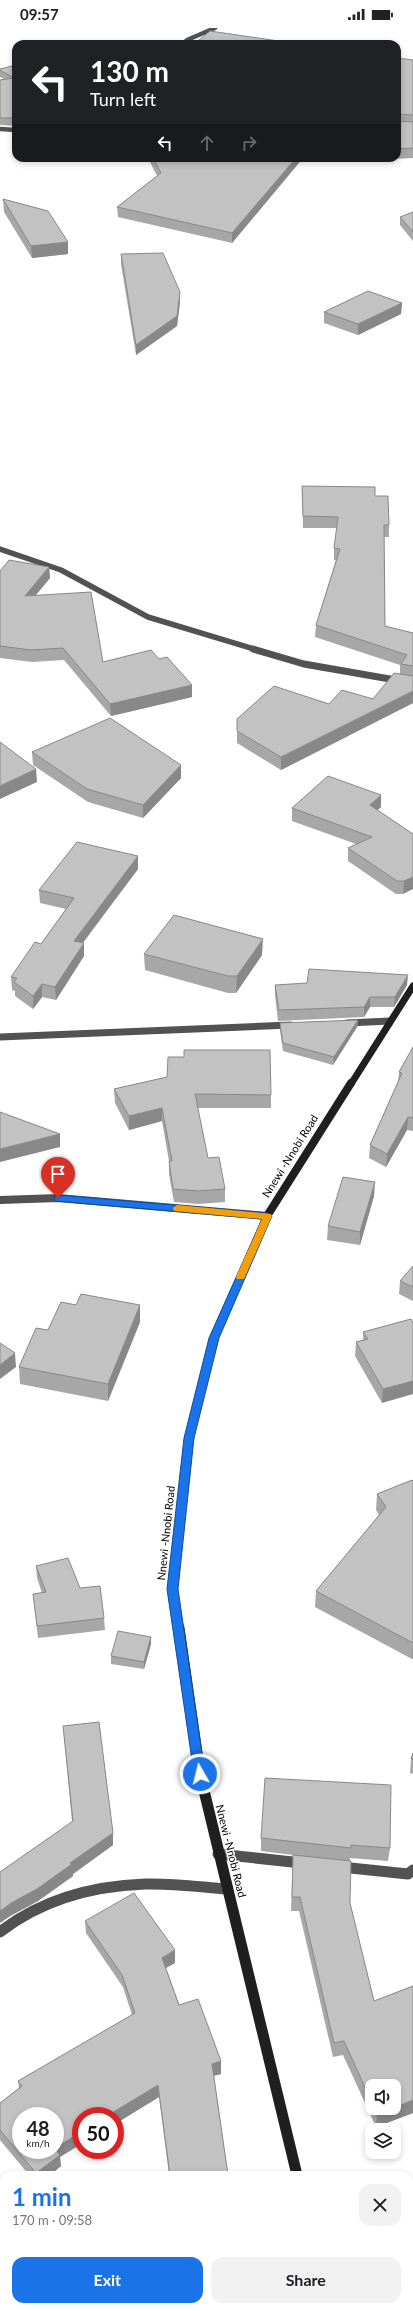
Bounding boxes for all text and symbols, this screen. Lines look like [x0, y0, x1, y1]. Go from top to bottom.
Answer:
text: 09:57 [20, 5, 59, 23]
text: 130 m [90, 54, 169, 88]
icon: left [24, 56, 76, 108]
text: Turn left [90, 88, 156, 110]
icon: left [154, 132, 176, 154]
icon: ahead [196, 132, 218, 154]
icon: right [238, 132, 260, 154]
street label: Nnewi -Nnobi Road [259, 1112, 320, 1200]
pin [41, 1157, 75, 1198]
icon: arrive [47, 1163, 69, 1185]
street label: Nnewi -Nnobi Road [154, 1485, 177, 1581]
position arrow [179, 1753, 221, 1795]
street label: Nnewi -Nnobi Road [214, 1803, 249, 1899]
map controls [365, 2079, 401, 2159]
button: sound [365, 2079, 401, 2115]
speed limit sign: 50 [72, 2107, 124, 2159]
text: 48 [26, 2116, 50, 2140]
button: layers [365, 2123, 401, 2159]
text: km/h [26, 2137, 50, 2149]
text: 1 min [12, 2182, 72, 2211]
button: close [359, 2184, 401, 2226]
text: 170 m · 09:58 [12, 2212, 92, 2228]
button: Exit [12, 2257, 203, 2303]
button: Share [211, 2257, 401, 2303]

